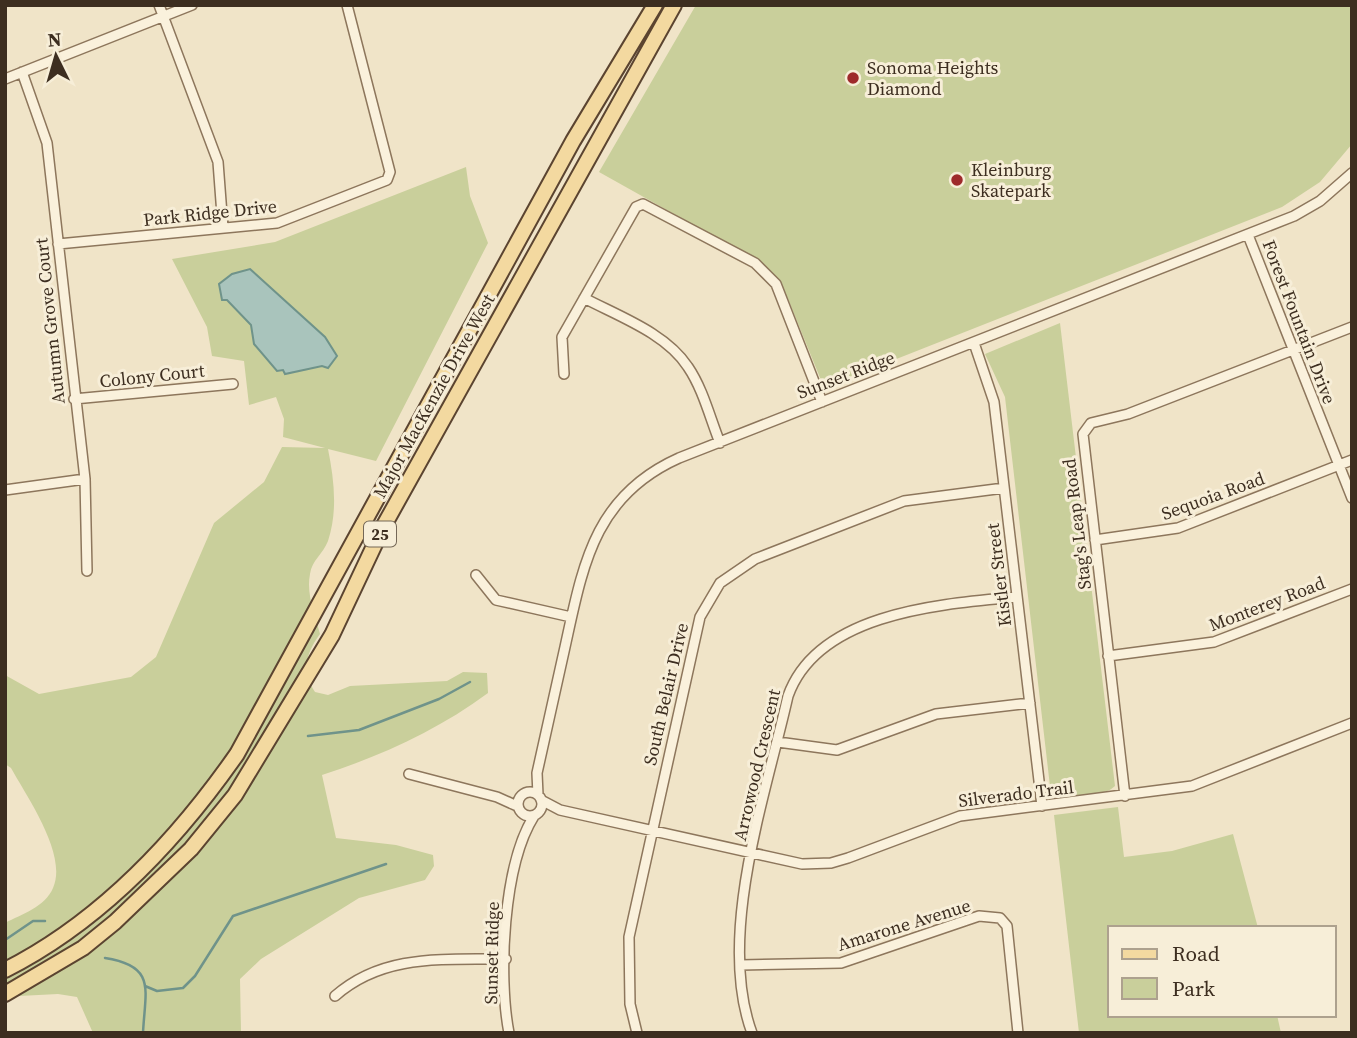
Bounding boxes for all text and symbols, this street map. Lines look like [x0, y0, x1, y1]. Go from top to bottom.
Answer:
north arrow [21, 21, 91, 91]
text: N [46, 25, 63, 53]
place label: Sonoma Heights Diamond [867, 55, 999, 101]
marker: Sonoma Heights Diamond [845, 70, 861, 86]
place label: Kleinburg Skatepark [971, 157, 1051, 203]
marker: Kleinburg Skatepark [949, 172, 965, 188]
street label: Park Ridge Drive [142, 193, 278, 232]
street label: Forest Fountain Drive [1257, 236, 1342, 407]
street label: Autumn Grove Court [28, 237, 71, 405]
street label: Major MacKenzie Drive West [367, 289, 500, 502]
street label: Sunset Ridge [793, 344, 898, 405]
street label: Colony Court [98, 358, 206, 393]
street label: Stag's Leap Road [1056, 457, 1097, 591]
street label: Sequoia Road [1158, 465, 1268, 526]
road number: 25 [364, 522, 396, 547]
street label: Kistler Street [980, 522, 1017, 628]
street label: Monterey Road [1205, 570, 1328, 637]
street label: South Belair Drive [637, 620, 694, 768]
street label: Arrowood Crescent [727, 686, 786, 843]
street label: Silverado Trail [957, 774, 1075, 813]
street label: Amarone Avenue [834, 892, 973, 957]
street label: Sunset Ridge [478, 901, 505, 1005]
legend [1108, 926, 1336, 1017]
text: Road [1172, 939, 1220, 968]
text: Park [1172, 974, 1216, 1003]

